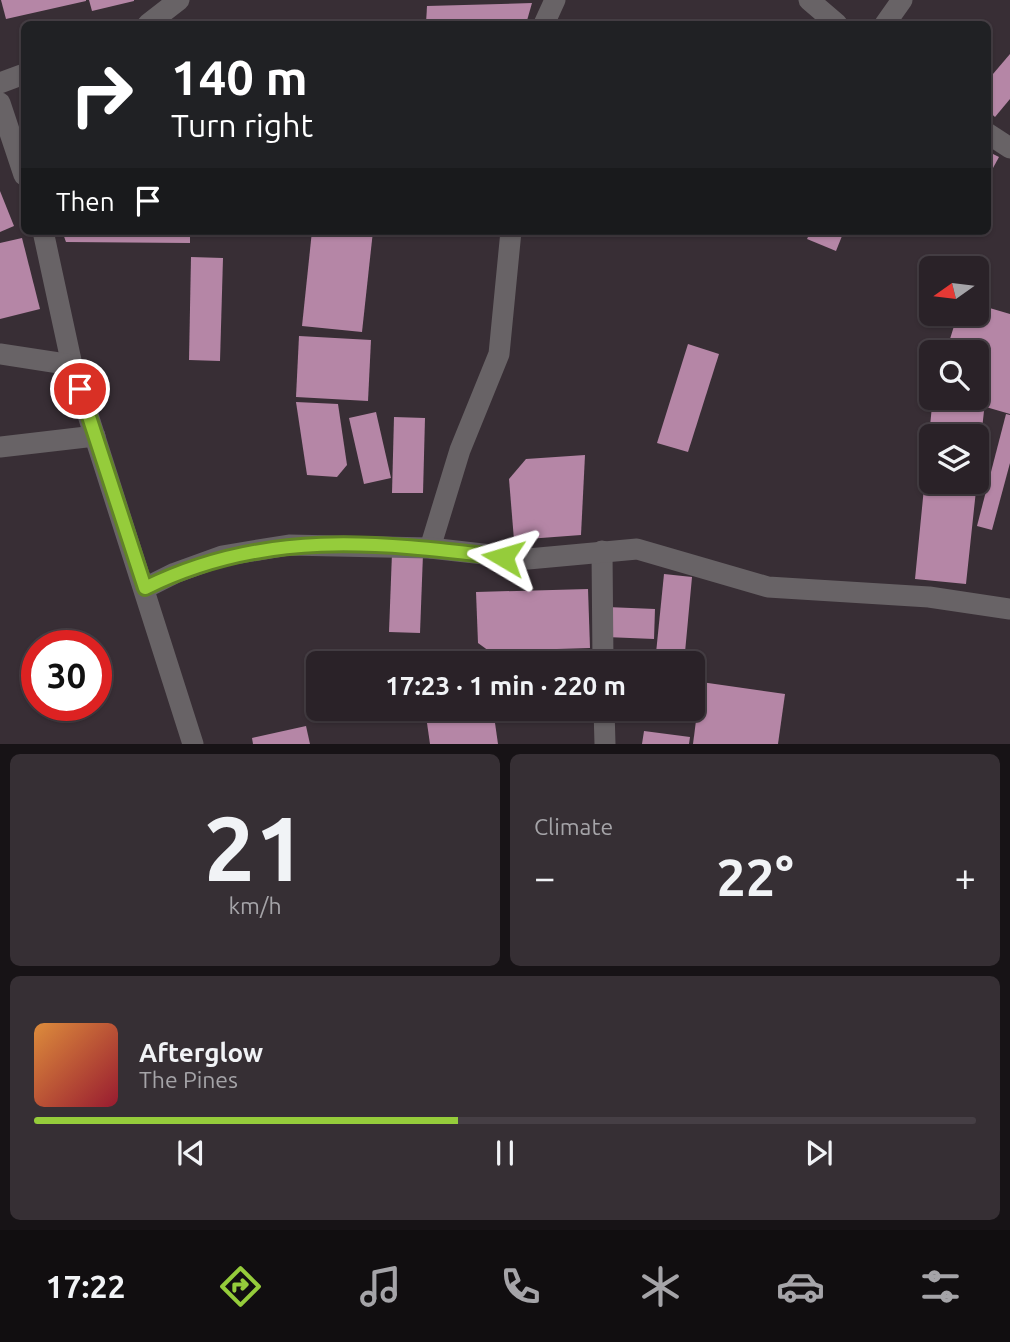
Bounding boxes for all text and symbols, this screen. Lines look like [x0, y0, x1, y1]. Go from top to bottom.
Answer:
icon: right [56, 49, 147, 140]
text: 140 m [171, 49, 308, 104]
text: Turn right [171, 107, 313, 143]
icon: arrive [129, 182, 167, 220]
text: Then [56, 187, 115, 216]
north arrow [919, 256, 989, 326]
map controls [919, 256, 989, 494]
button: search [919, 340, 989, 410]
pin [50, 359, 110, 419]
icon: arrive [61, 370, 99, 408]
button: layers [919, 424, 989, 494]
position arrow [466, 520, 540, 594]
speed limit sign: 30 [21, 630, 112, 721]
text: 17:23 · 1 min · 220 m [385, 671, 626, 700]
text: 21 [204, 796, 306, 898]
text: Climate [534, 814, 613, 839]
text: 22° [716, 848, 794, 906]
text: − [534, 856, 555, 898]
text: + [955, 856, 976, 898]
text: km/h [228, 893, 282, 918]
text: Afterglow [139, 1038, 263, 1067]
text: The Pines [139, 1067, 238, 1092]
icon: previous [172, 1134, 210, 1172]
icon: pause [486, 1134, 524, 1172]
icon: next [800, 1134, 838, 1172]
icon: directions [216, 1262, 265, 1311]
icon: music [356, 1262, 405, 1311]
icon: phone [496, 1262, 545, 1311]
icon: climate [636, 1262, 685, 1311]
icon: car [776, 1262, 825, 1311]
icon: filters [916, 1262, 965, 1311]
text: 17:22 [45, 1268, 126, 1304]

